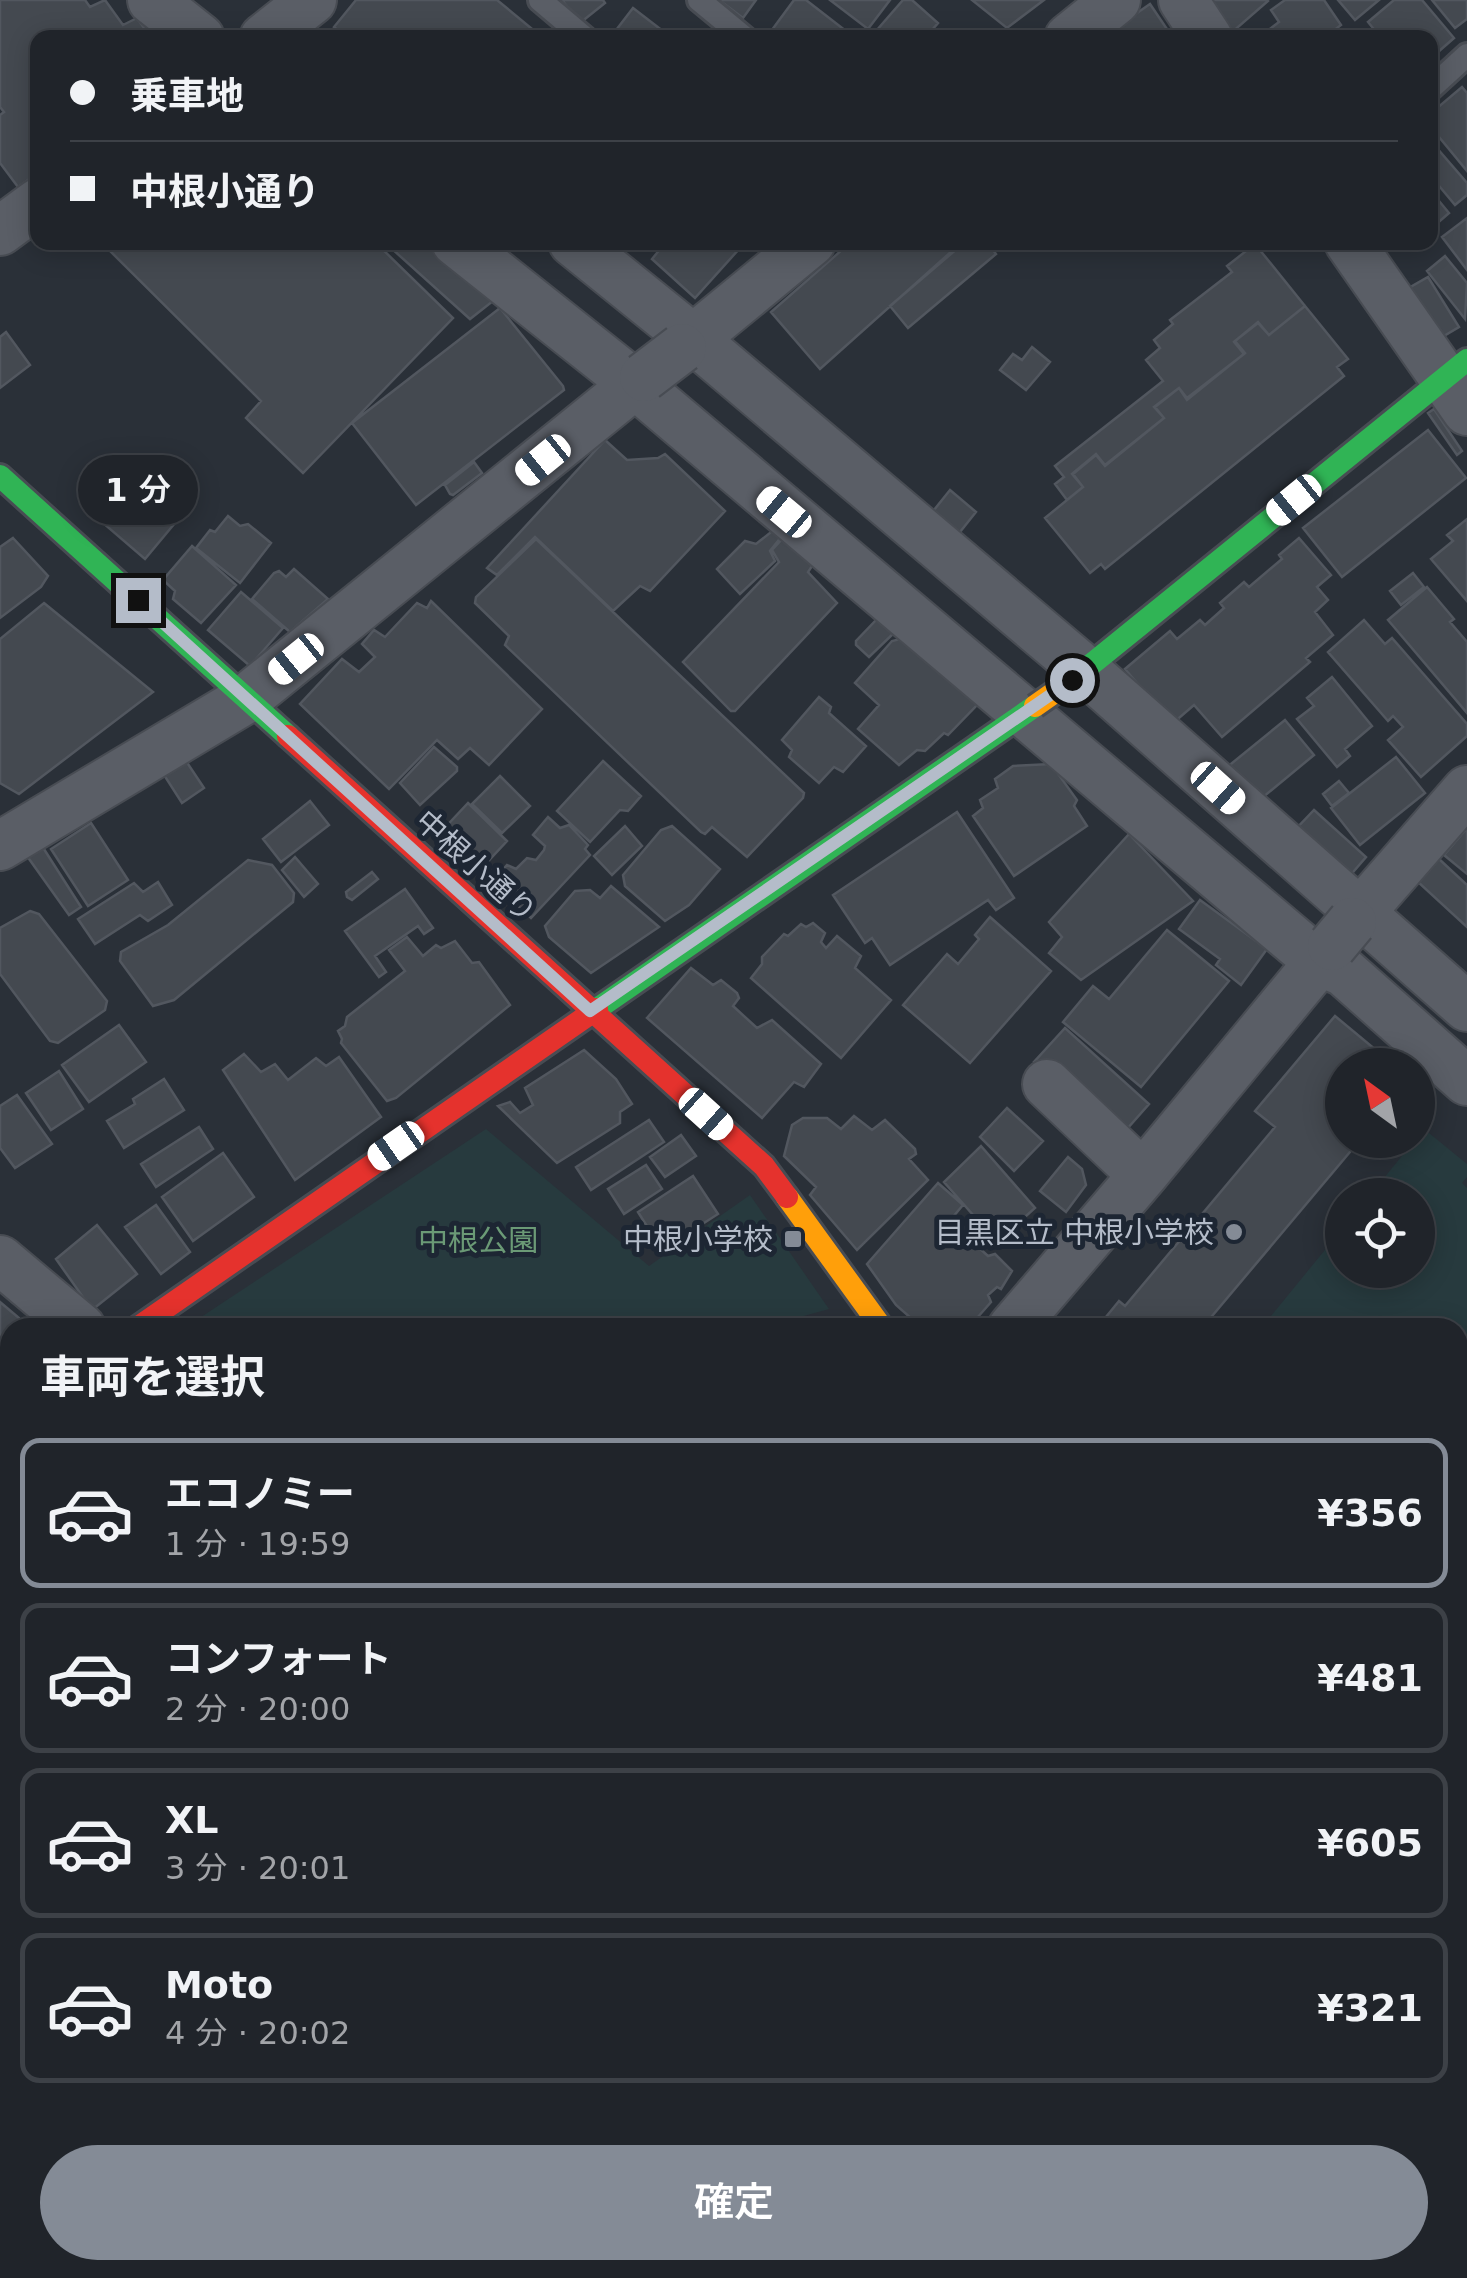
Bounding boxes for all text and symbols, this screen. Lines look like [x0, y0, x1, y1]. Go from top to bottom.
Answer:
text: 乗車地 [130, 74, 244, 118]
text: 中根小通り [130, 170, 320, 214]
car [510, 429, 576, 491]
callout: 1 分 [78, 455, 198, 525]
car [1261, 469, 1327, 531]
text: 1 分 [105, 471, 171, 509]
car [751, 481, 817, 543]
route end [116, 578, 161, 623]
car [263, 628, 329, 690]
route start [1050, 658, 1095, 703]
car [1186, 757, 1250, 819]
street label: 中根小通り [409, 803, 543, 929]
north arrow [1325, 1048, 1435, 1158]
map controls [1325, 1048, 1435, 1288]
car [674, 1083, 738, 1145]
car [363, 1117, 429, 1175]
button: locate [1325, 1178, 1435, 1288]
place label: 目黒区立 中根小学校 [934, 1215, 1214, 1250]
marker: 目黒区立 中根小学校 [1223, 1221, 1245, 1243]
place label: 中根小学校 [623, 1222, 773, 1257]
park label: 中根公園 [418, 1223, 538, 1258]
marker: 中根小学校 [782, 1228, 804, 1250]
text: 車両を選択 [40, 1351, 265, 1404]
icon: car [45, 1468, 135, 1558]
text: エコノミー [165, 1472, 355, 1516]
text: ¥356 [1317, 1491, 1423, 1535]
text: 1 分 · 19:59 [165, 1525, 350, 1563]
icon: car [45, 1633, 135, 1723]
text: コンフォート [165, 1637, 392, 1681]
text: ¥481 [1317, 1656, 1423, 1700]
text: 2 分 · 20:00 [165, 1690, 350, 1728]
icon: car [45, 1798, 135, 1888]
text: XL [165, 1798, 219, 1842]
text: ¥605 [1317, 1821, 1423, 1865]
text: 3 分 · 20:01 [165, 1849, 350, 1887]
icon: car [45, 1963, 135, 2053]
text: Moto [165, 1963, 273, 2007]
text: ¥321 [1317, 1986, 1423, 2030]
text: 4 分 · 20:02 [165, 2014, 350, 2052]
button: 確定 [40, 2145, 1428, 2260]

